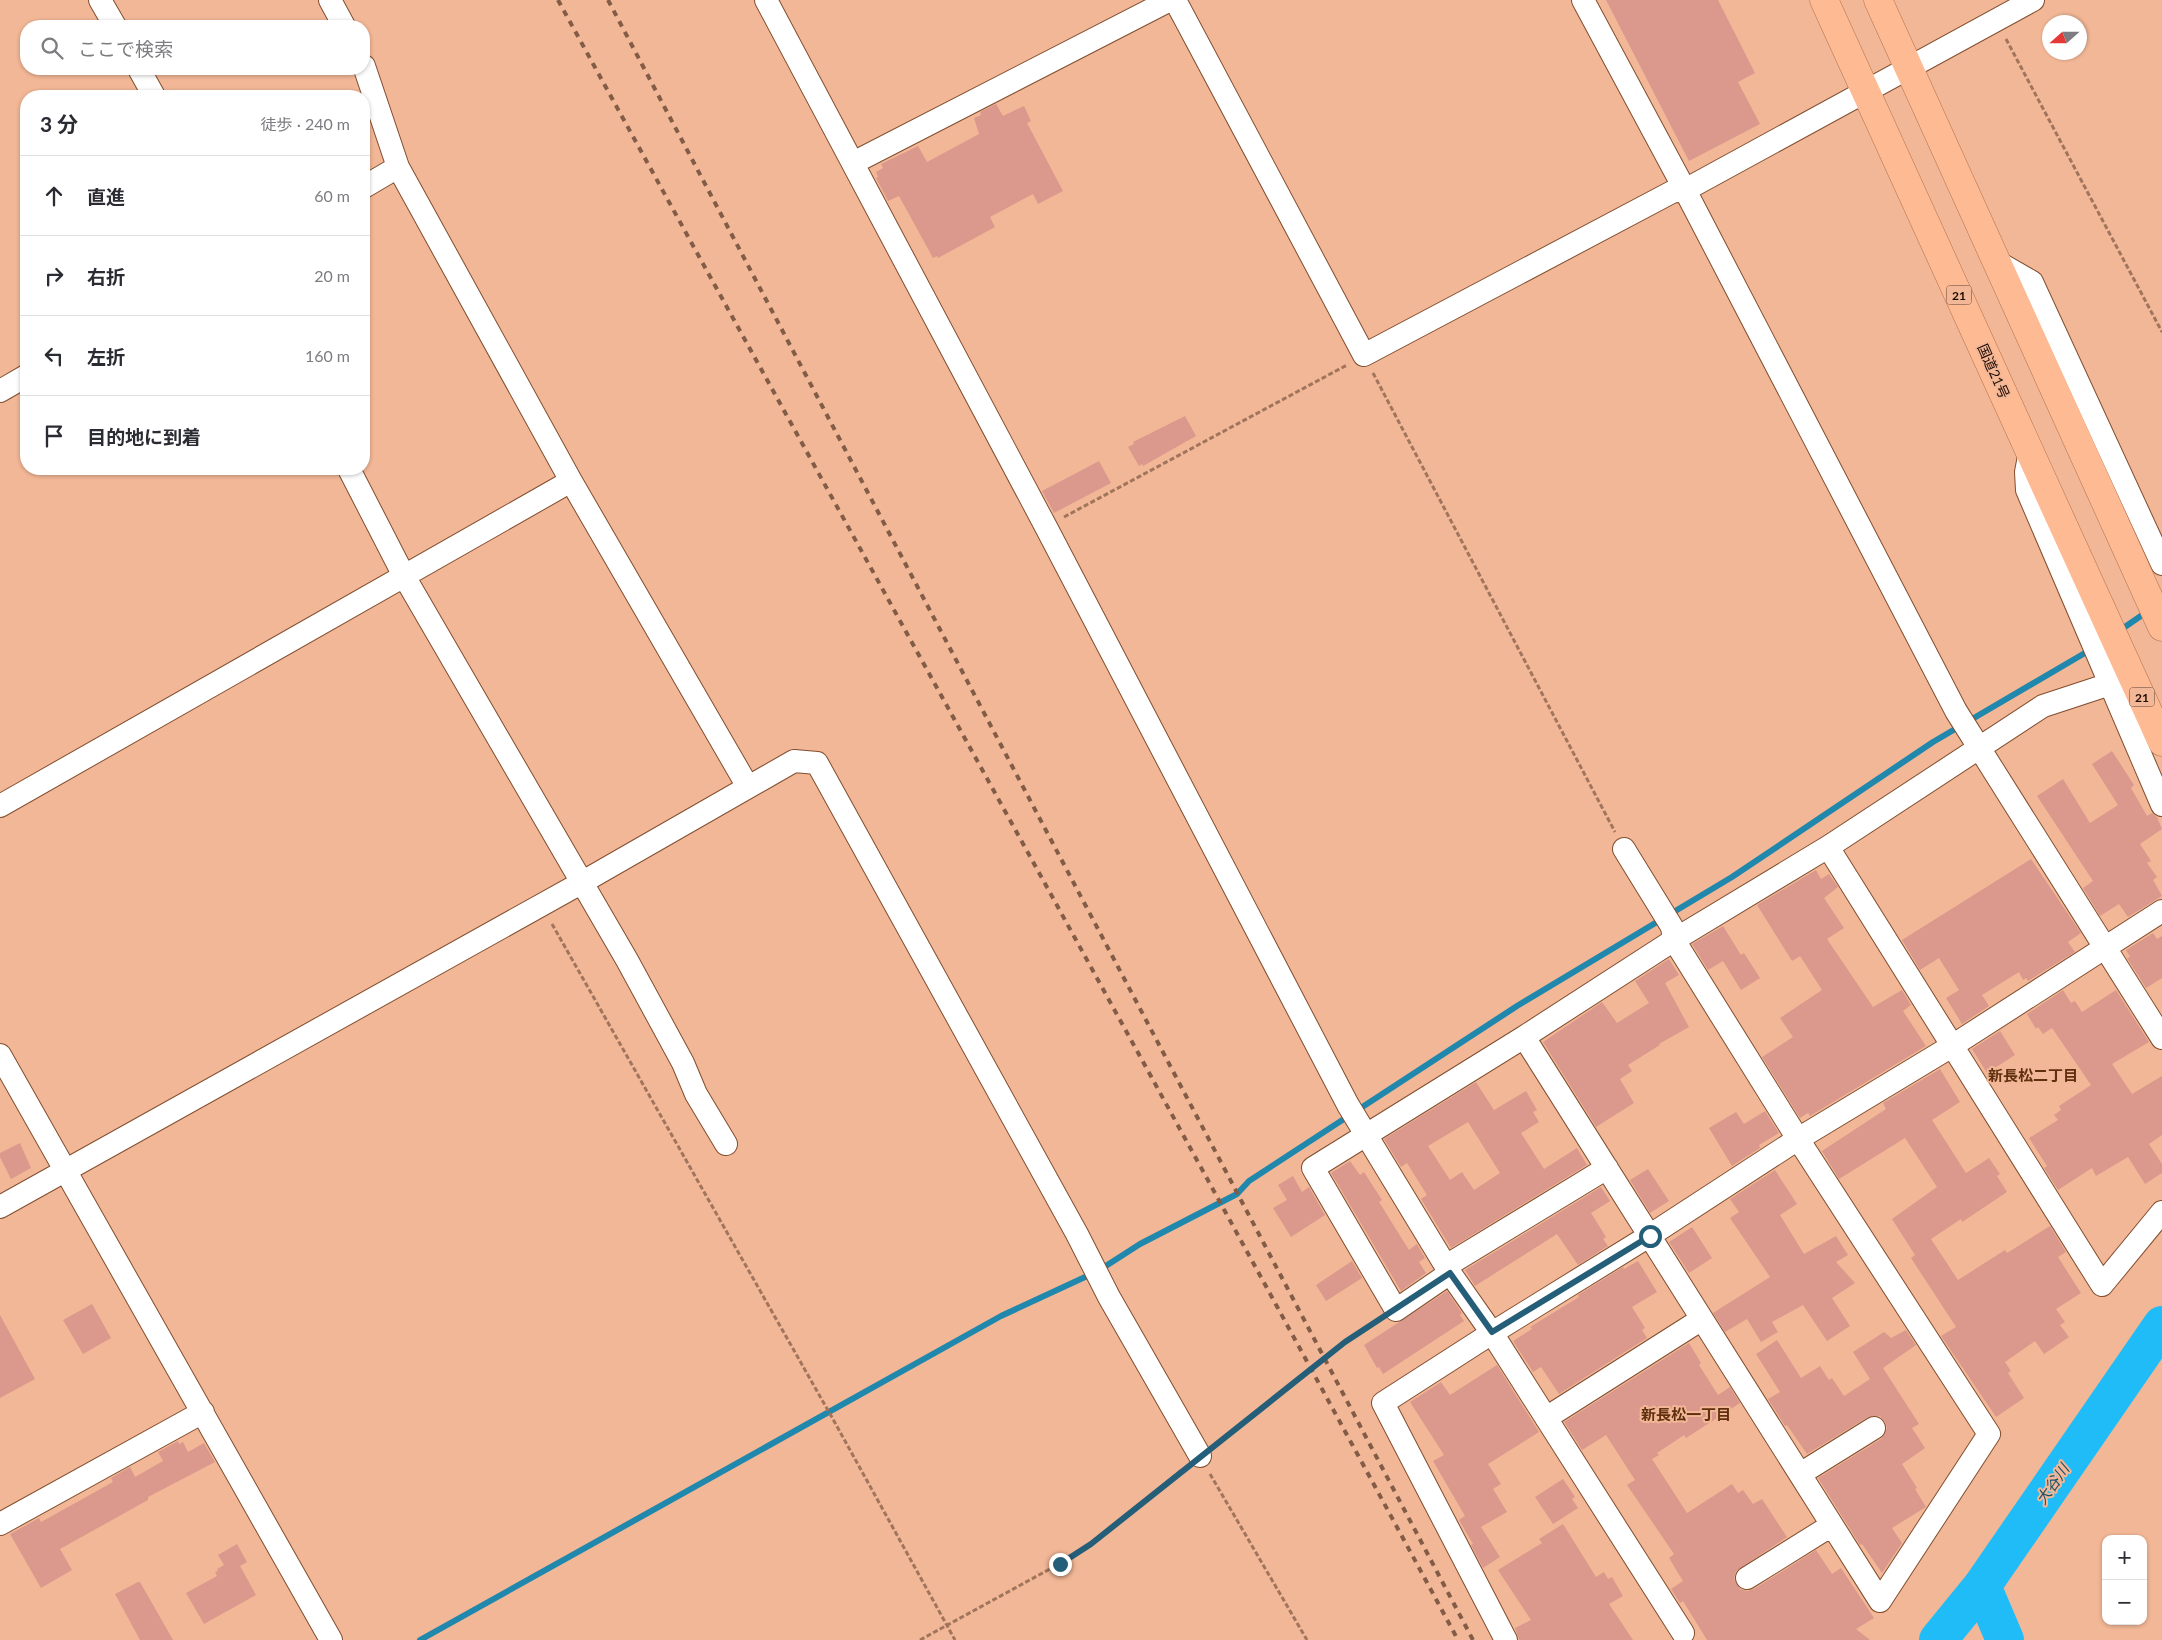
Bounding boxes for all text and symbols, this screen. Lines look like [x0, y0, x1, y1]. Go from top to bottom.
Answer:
north arrow [2042, 15, 2087, 60]
search box [20, 20, 370, 75]
icon: search [38, 34, 66, 62]
text: ここで検索 [78, 37, 173, 60]
text: 3 分 [40, 111, 78, 136]
text: 徒歩 · 240 m [261, 114, 350, 133]
icon: ahead [40, 182, 68, 210]
text: 直進 [87, 185, 125, 208]
text: 60 m [314, 186, 350, 205]
icon: right [40, 262, 68, 290]
text: 右折 [87, 265, 125, 288]
text: 20 m [314, 266, 350, 285]
road number: 21 [1946, 286, 1972, 304]
street label: 国道21号 [1974, 341, 2014, 401]
icon: left [40, 342, 68, 370]
text: 左折 [87, 345, 125, 368]
text: 160 m [305, 346, 350, 365]
icon: arrive [40, 422, 68, 450]
text: 目的地に到着 [87, 425, 201, 448]
road number: 21 [2130, 688, 2154, 706]
district label: 新長松二丁目 [1988, 1066, 2078, 1084]
route start [1639, 1225, 1662, 1248]
district label: 新長松一丁目 [1641, 1405, 1731, 1423]
water label: 大谷川 [2032, 1459, 2073, 1508]
map controls [2102, 1535, 2147, 1625]
button: + [2102, 1535, 2147, 1580]
route end [1049, 1553, 1072, 1576]
button: − [2102, 1580, 2147, 1625]

